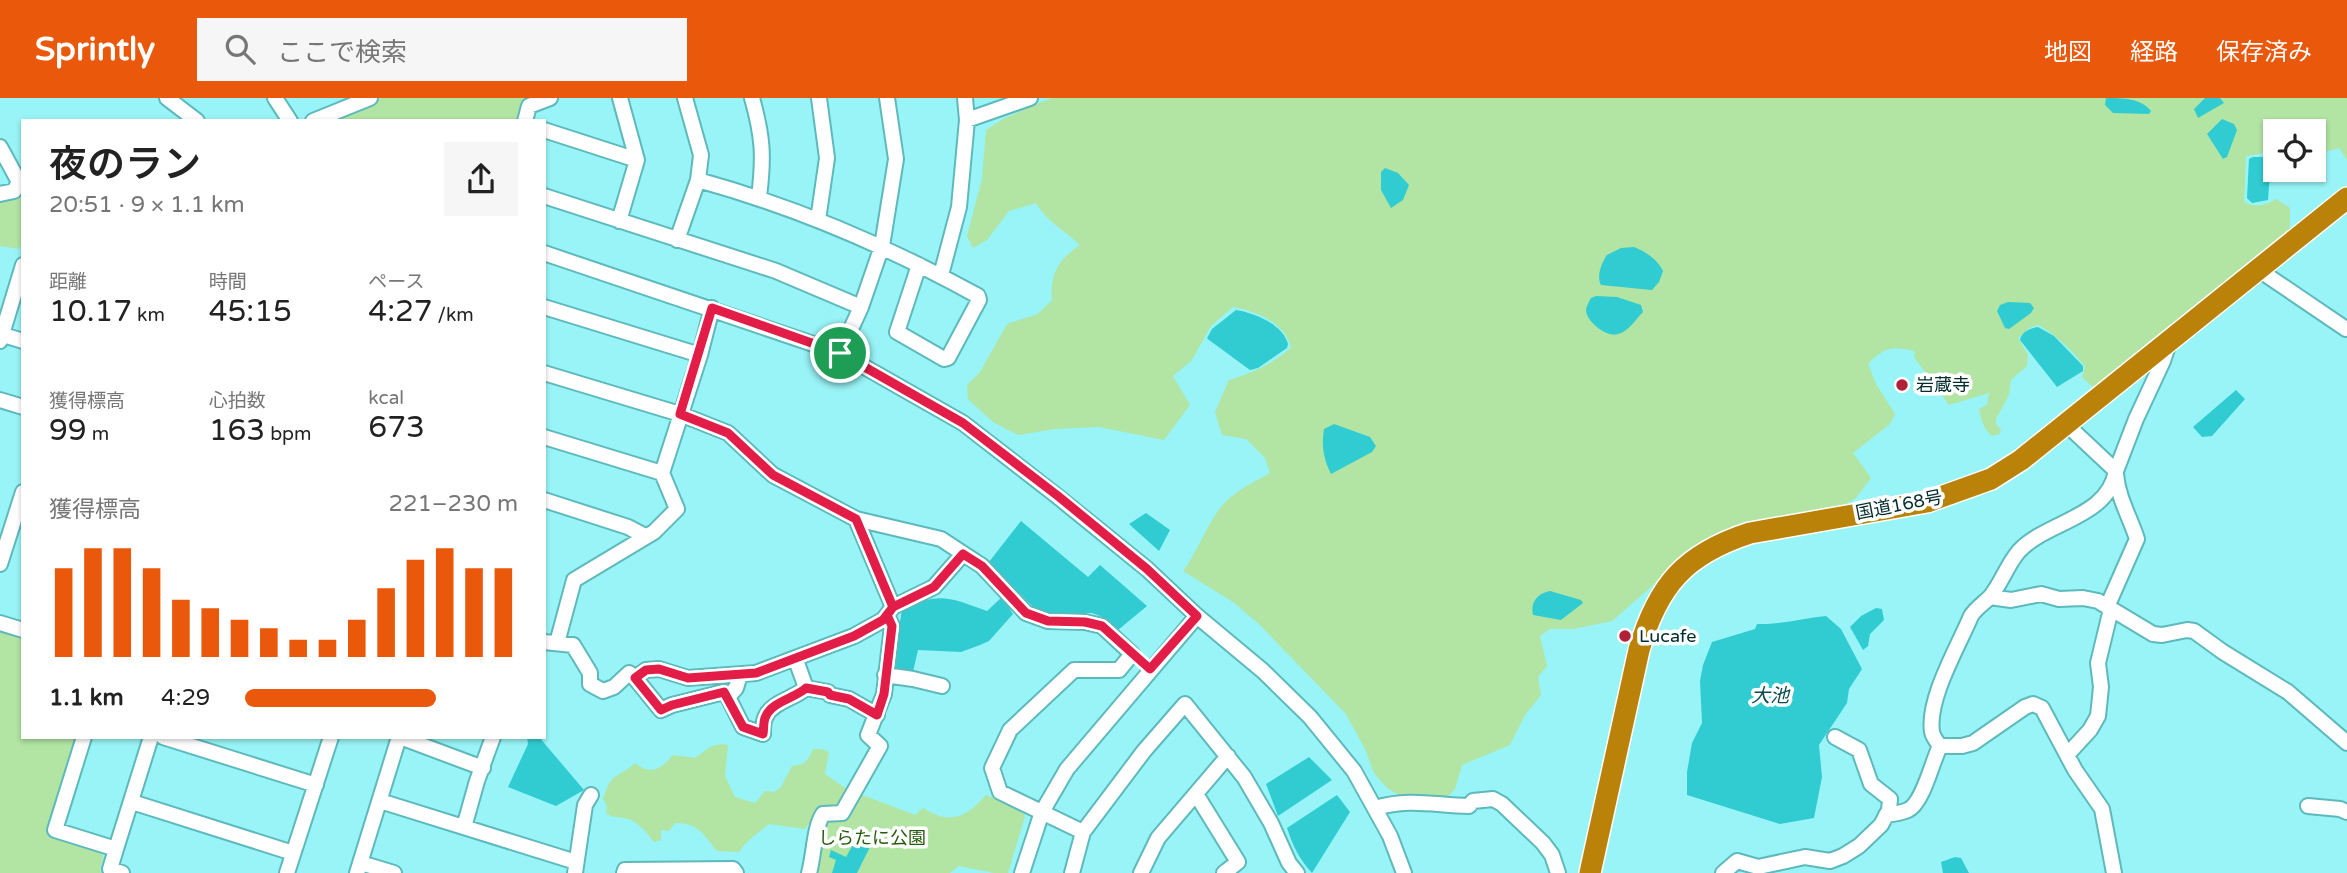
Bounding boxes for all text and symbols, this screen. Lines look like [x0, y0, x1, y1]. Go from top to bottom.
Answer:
search box [197, 18, 687, 81]
text: Sprintly [35, 30, 155, 69]
icon: search [221, 30, 259, 68]
text: ここで検索 [277, 37, 407, 68]
text: 地図 [2044, 38, 2092, 67]
text: 経路 [2130, 38, 2178, 67]
text: 保存済み [2216, 38, 2312, 67]
map controls [2263, 119, 2326, 182]
button: locate [2263, 119, 2326, 182]
text: 夜のラン [49, 142, 201, 188]
button: share [444, 142, 518, 216]
text: 20:51 · 9 × 1.1 km [49, 191, 245, 219]
text: 距離 [49, 271, 87, 293]
text: 時間 [209, 271, 247, 293]
text: ペース [368, 271, 424, 293]
text: 10.17 [49, 293, 132, 330]
text: 45:15 [209, 293, 292, 330]
text: 4:27 [368, 293, 433, 330]
text: km [132, 304, 165, 326]
text: /km [433, 304, 474, 326]
pin [810, 323, 870, 383]
icon: arrive [821, 334, 859, 372]
place label: 岩蔵寺 [1916, 374, 1970, 396]
marker: 岩蔵寺 [1894, 377, 1910, 393]
text: kcal [368, 387, 404, 409]
text: 獲得標高 [49, 390, 125, 412]
text: 心拍数 [209, 390, 266, 412]
text: 673 [368, 409, 425, 446]
text: 99 [49, 412, 87, 449]
text: 163 [209, 412, 265, 449]
text: m [87, 423, 109, 445]
text: bpm [265, 423, 312, 445]
street label: 国道168号 [1854, 486, 1944, 524]
text: 221–230 m [389, 490, 518, 518]
text: 獲得標高 [49, 496, 141, 524]
place label: Lucafe [1639, 625, 1696, 647]
marker: Lucafe [1617, 628, 1633, 644]
text: 1.1 km [49, 684, 124, 712]
text: 4:29 [161, 684, 210, 712]
water label: 大池 [1751, 685, 1791, 707]
park label: しらたに公園 [818, 827, 926, 849]

